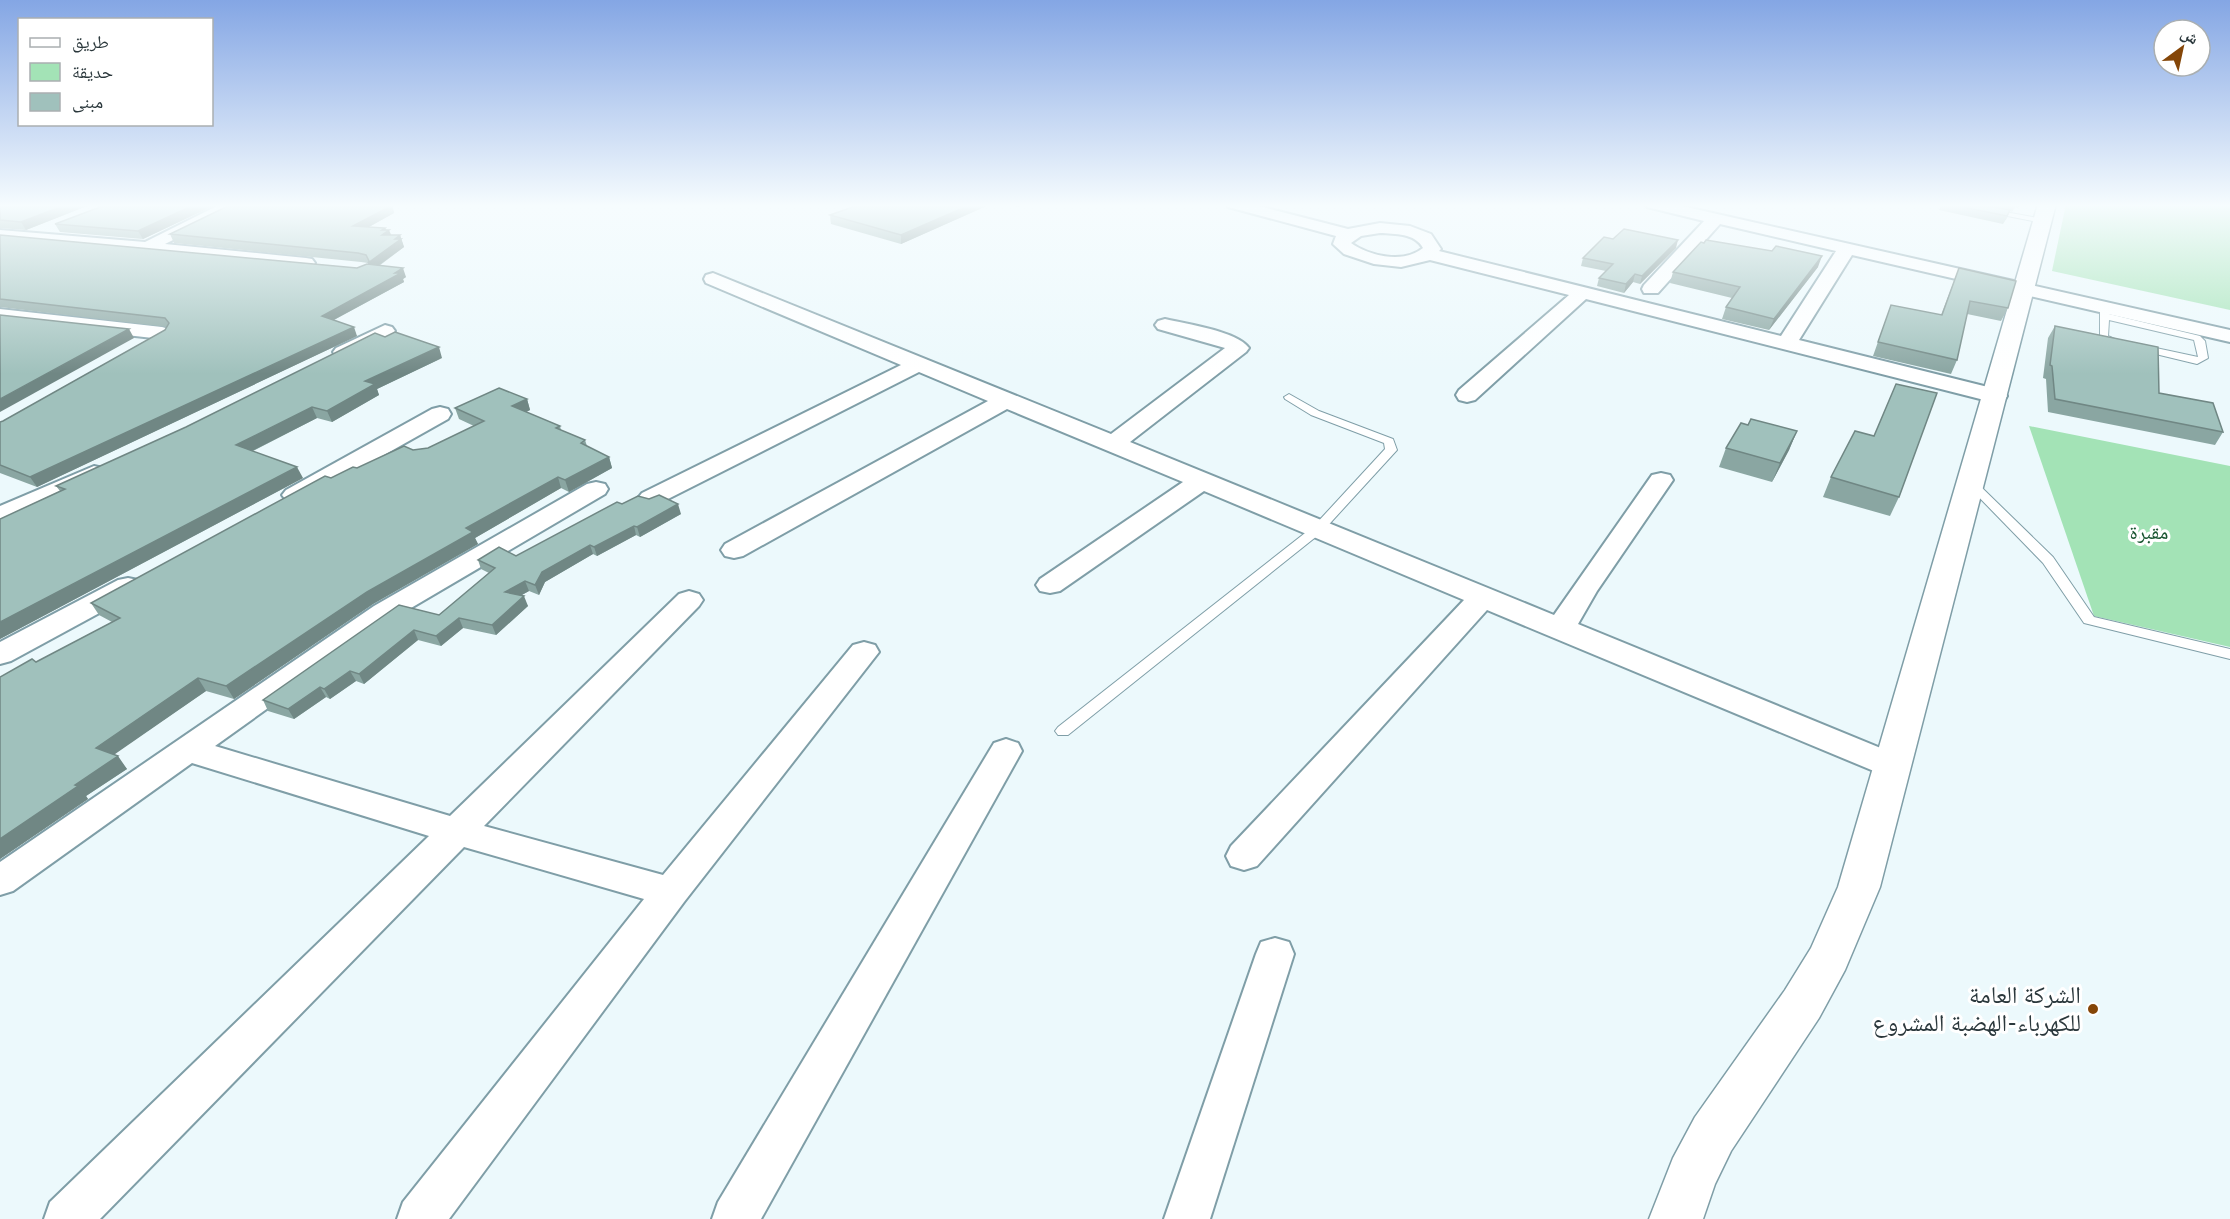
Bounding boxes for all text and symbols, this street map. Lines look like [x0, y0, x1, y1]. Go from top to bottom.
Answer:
legend [18, 18, 213, 126]
north arrow [2152, 18, 2212, 78]
text: ش [2177, 23, 2202, 49]
text: طريق [72, 31, 109, 53]
text: حديقة [72, 61, 113, 83]
text: مبنى [72, 91, 103, 113]
park label: مقبرة [2130, 521, 2168, 545]
place label: الشركة العامة للكهرباء-الهضبة المشروع [1872, 981, 2081, 1038]
marker: الشركة العامة للكهرباء-الهضبة المشروع [2086, 1002, 2100, 1016]

